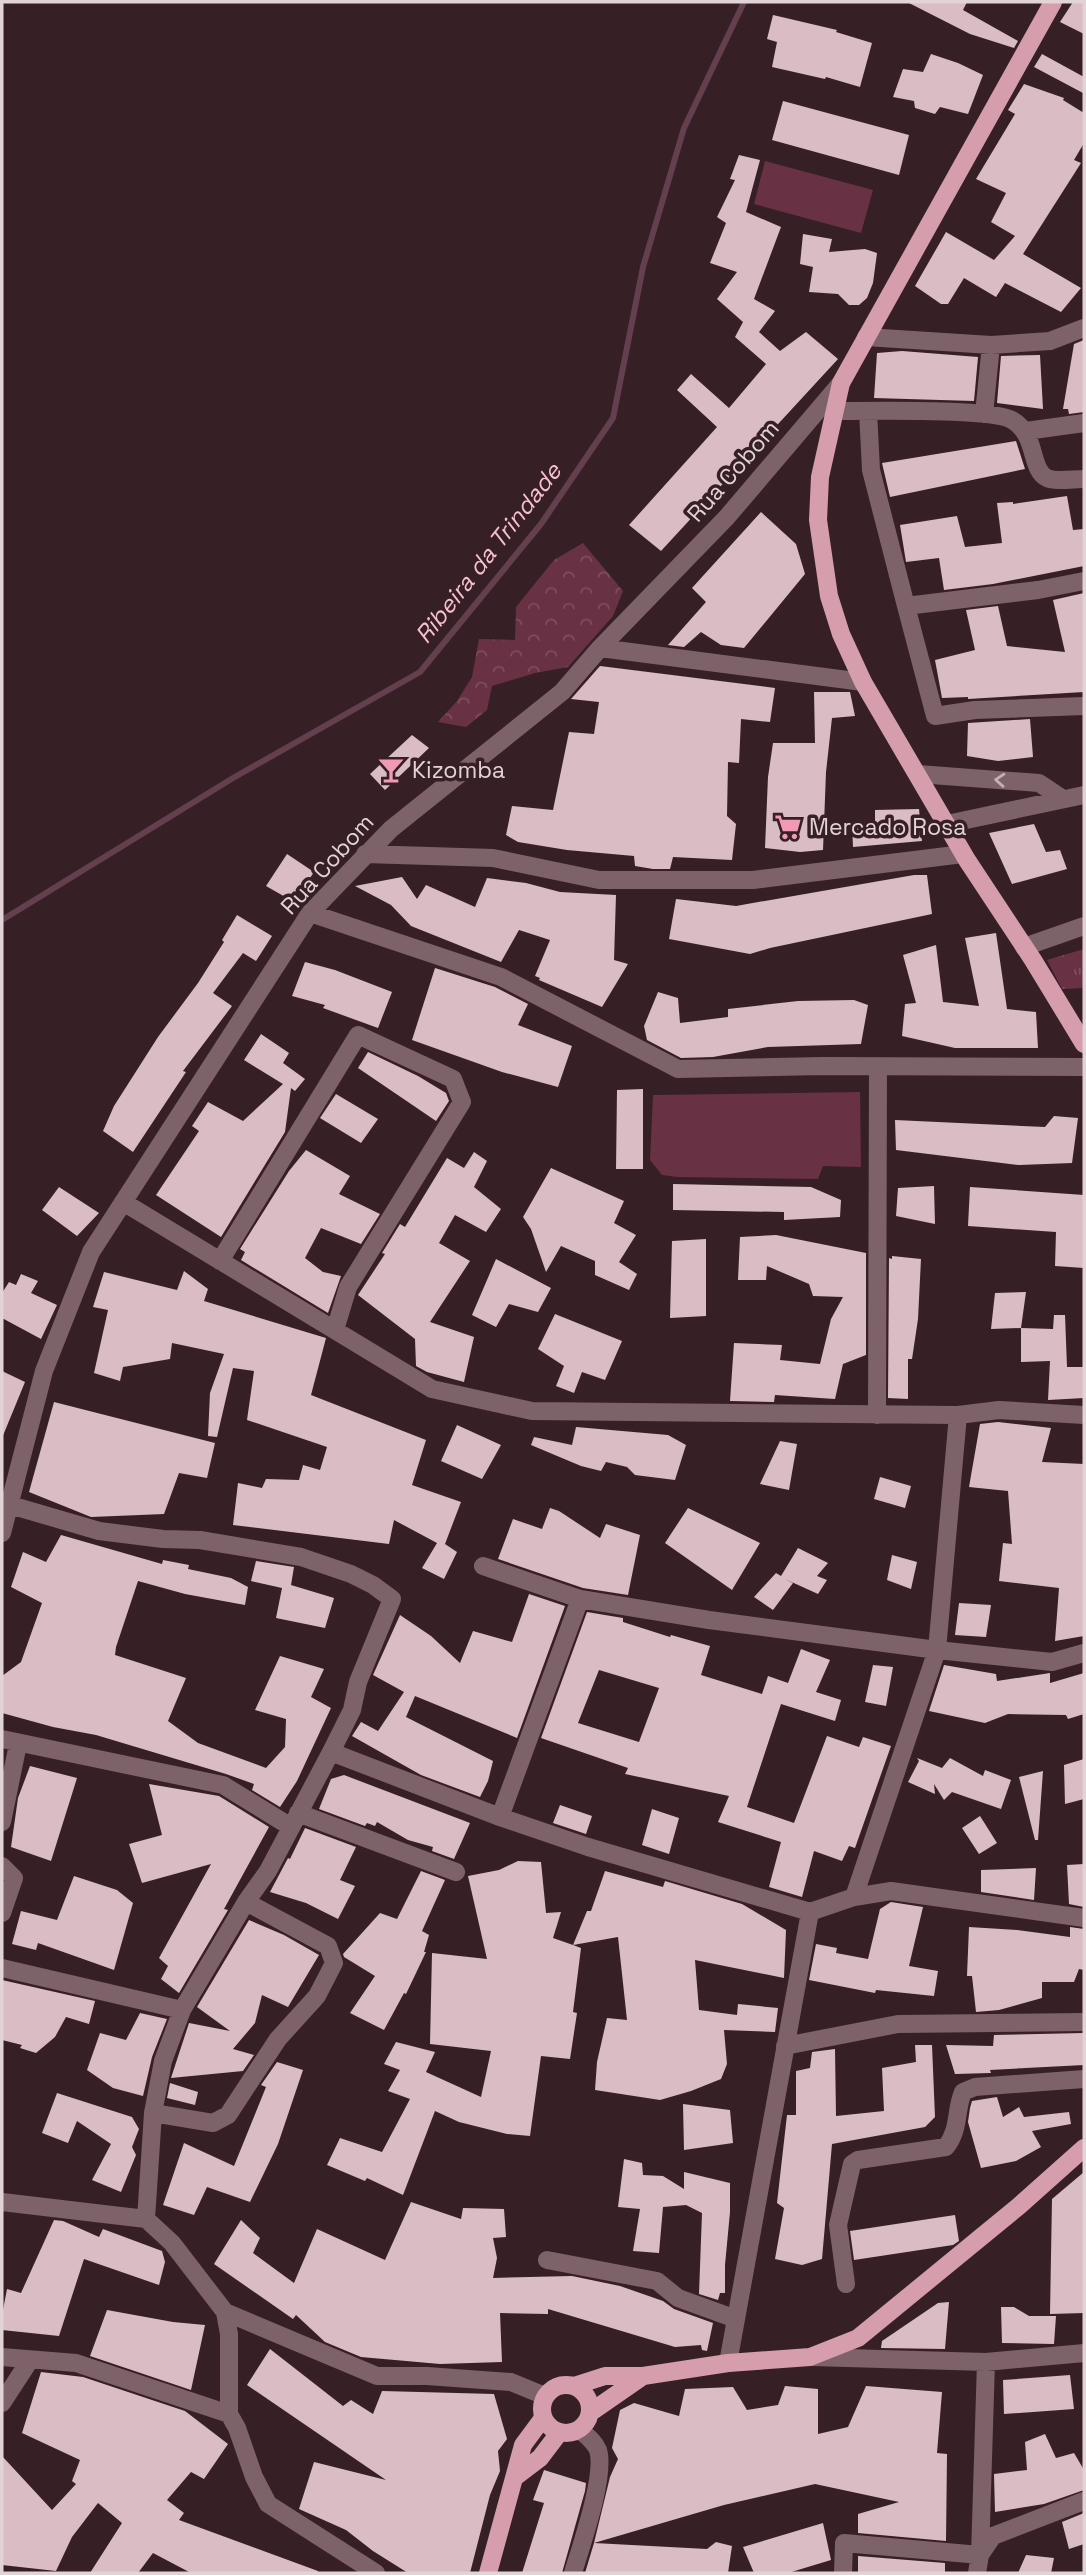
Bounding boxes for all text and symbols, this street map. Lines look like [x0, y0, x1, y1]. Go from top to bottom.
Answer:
street label: Rua Cobom [681, 414, 785, 528]
water label: Ribeira da Trindade [408, 456, 569, 649]
bar icon: Kizomba [376, 755, 406, 785]
place label: Kizomba [412, 755, 505, 785]
one-way arrow [994, 773, 1005, 788]
street label: Rua Cobom [274, 807, 380, 921]
supermarket icon: Mercado Rosa [773, 812, 803, 842]
place label: Mercado Rosa [809, 812, 966, 842]

